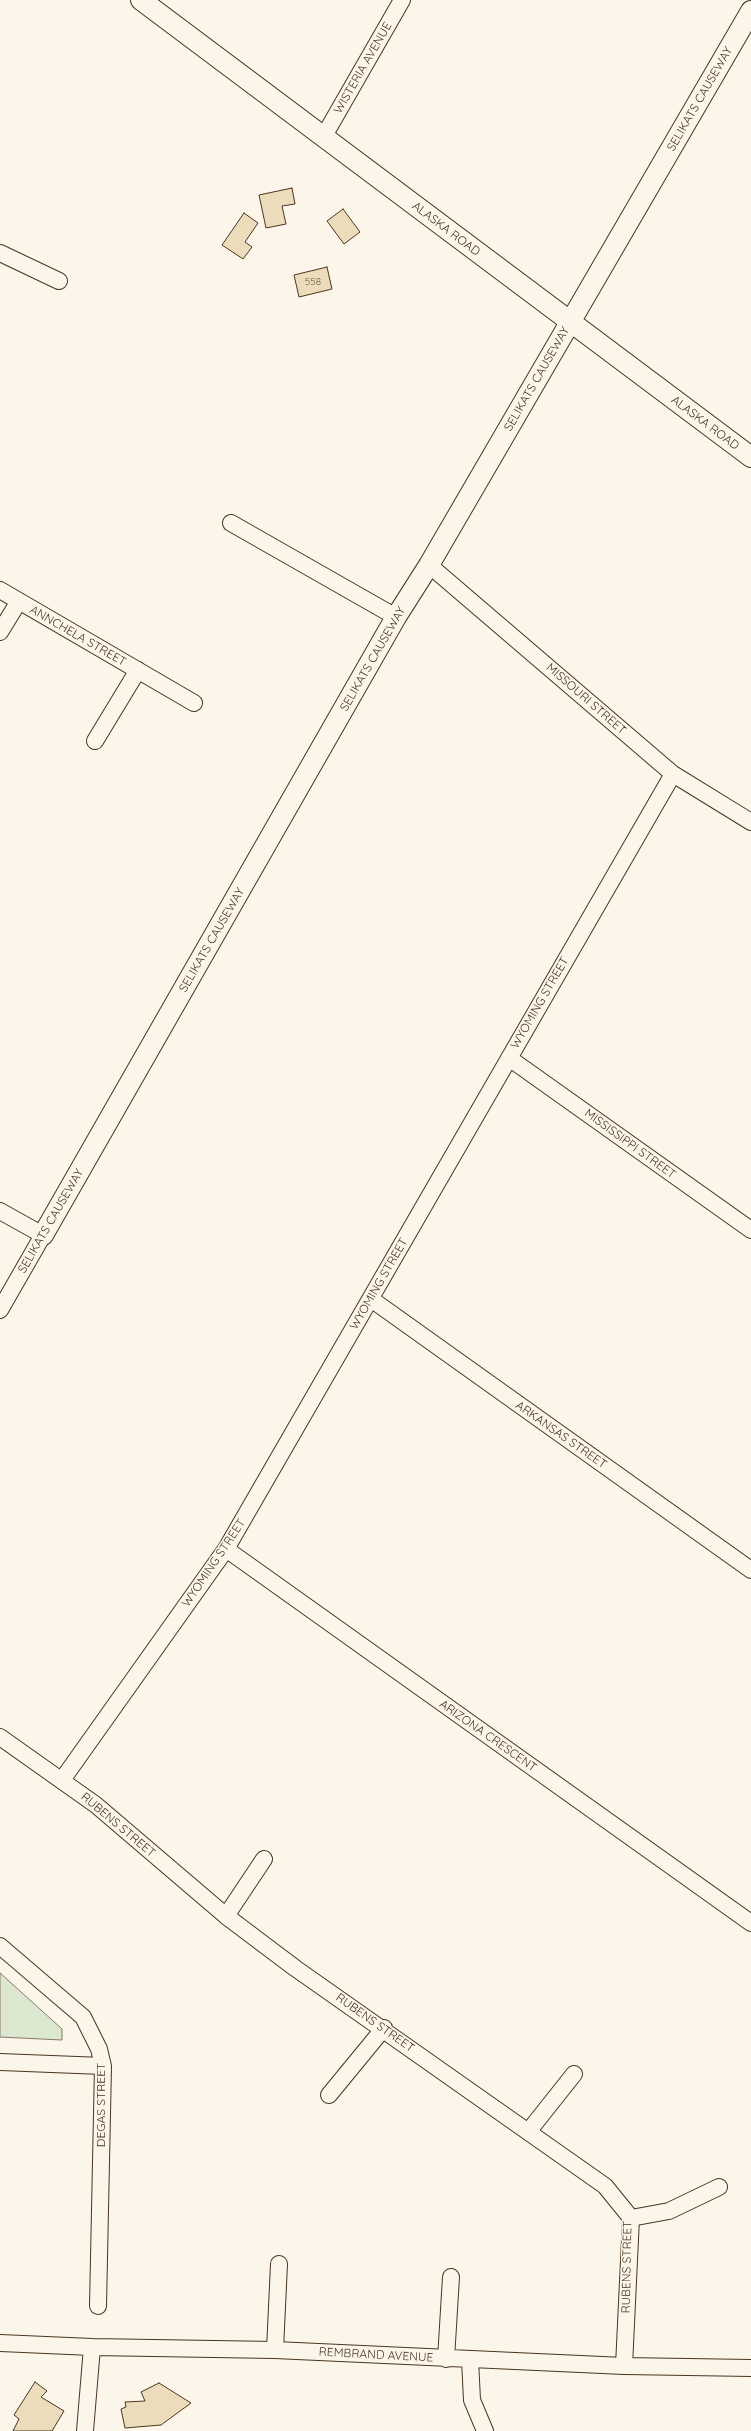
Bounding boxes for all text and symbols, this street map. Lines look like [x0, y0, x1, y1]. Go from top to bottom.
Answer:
street label: WISTERIA AVENUE [331, 20, 395, 116]
street label: SELIKATS CAUSEWAY [664, 44, 736, 154]
street label: ALASKA ROAD [409, 199, 483, 259]
house number: 558 [305, 276, 321, 288]
street label: SELIKATS CAUSEWAY [501, 324, 573, 434]
street label: ALASKA ROAD [668, 393, 742, 453]
street label: ANNCHELA STREET [27, 603, 129, 669]
street label: SELIKATS CAUSEWAY [337, 604, 409, 714]
street label: MISSOURI STREET [543, 660, 629, 738]
street label: SELIKATS CAUSEWAY [176, 885, 248, 995]
street label: WYOMING STREET [508, 955, 572, 1051]
street label: MISSISSIPPI STREET [582, 1106, 678, 1182]
street label: SELIKATS CAUSEWAY [15, 1166, 87, 1276]
street label: WYOMING STREET [347, 1236, 411, 1332]
street label: ARKANSAS STREET [513, 1398, 609, 1472]
street label: WYOMING STREET [179, 1516, 249, 1610]
street label: ARIZONA CRESCENT [437, 1697, 539, 1775]
street label: RUBENS STREET [78, 1790, 158, 1860]
street label: RUBENS STREET [333, 1990, 417, 2056]
street label: DEGAS STREET [94, 2063, 108, 2147]
street label: RUBENS STREET [619, 2220, 635, 2314]
street label: REMBRAND AVENUE [318, 2345, 434, 2365]

